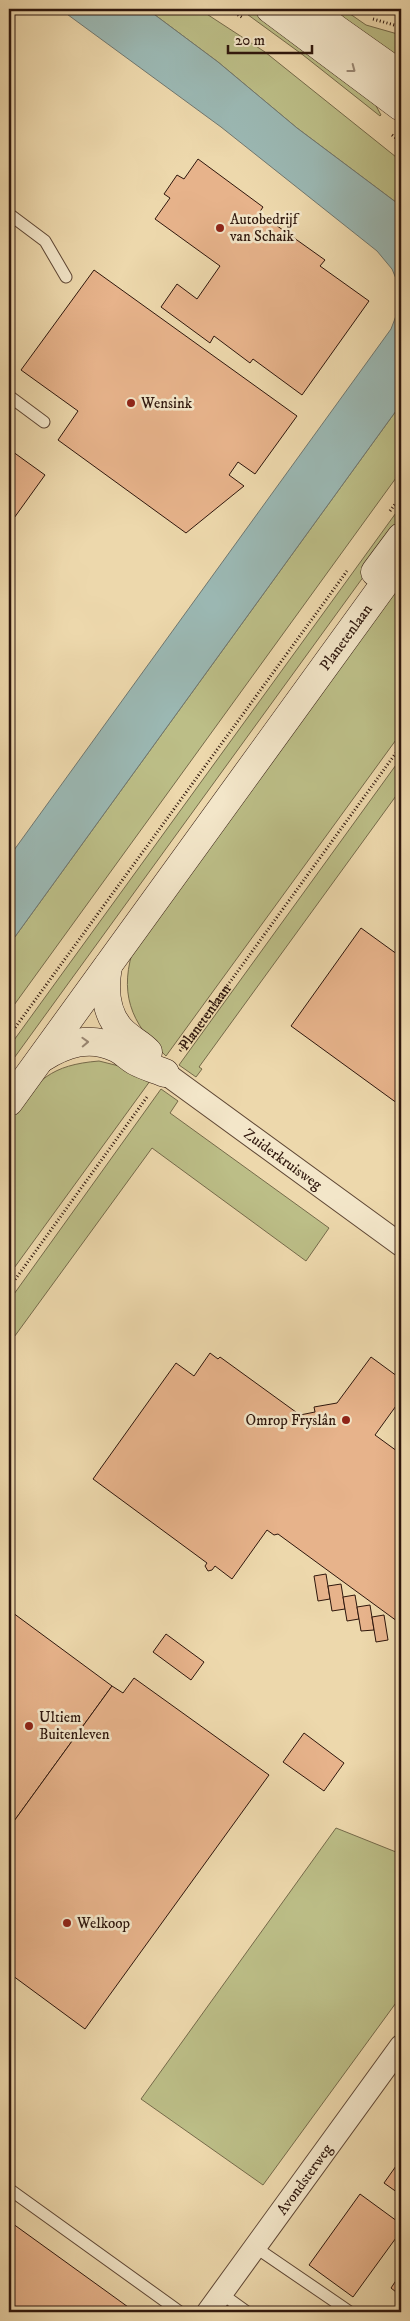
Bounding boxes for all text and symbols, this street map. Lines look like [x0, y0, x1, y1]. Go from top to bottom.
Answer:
scale bar [228, 22, 311, 54]
text: 20 m [235, 31, 265, 50]
one-way arrow [346, 63, 356, 72]
place label: Autobedrijf van Schaik [229, 210, 300, 246]
marker: Autobedrijf van Schaik [214, 222, 226, 234]
place label: Wensink [140, 394, 193, 413]
marker: Wensink [125, 397, 137, 409]
street label: Planetenlaan [316, 600, 377, 674]
street label: Planetenlaan [175, 980, 236, 1054]
one-way arrow [82, 1037, 90, 1047]
street label: Zuiderkruisweg [240, 1125, 326, 1195]
place label: Omrop Fryslân [246, 1411, 336, 1430]
marker: Omrop Fryslân [340, 1414, 352, 1426]
place label: Ultiem Buitenleven [39, 1708, 110, 1744]
marker: Ultiem Buitenleven [23, 1720, 35, 1732]
place label: Welkoop [76, 1914, 131, 1933]
marker: Welkoop [61, 1917, 73, 1929]
street label: Avondsterweg [273, 2140, 337, 2219]

